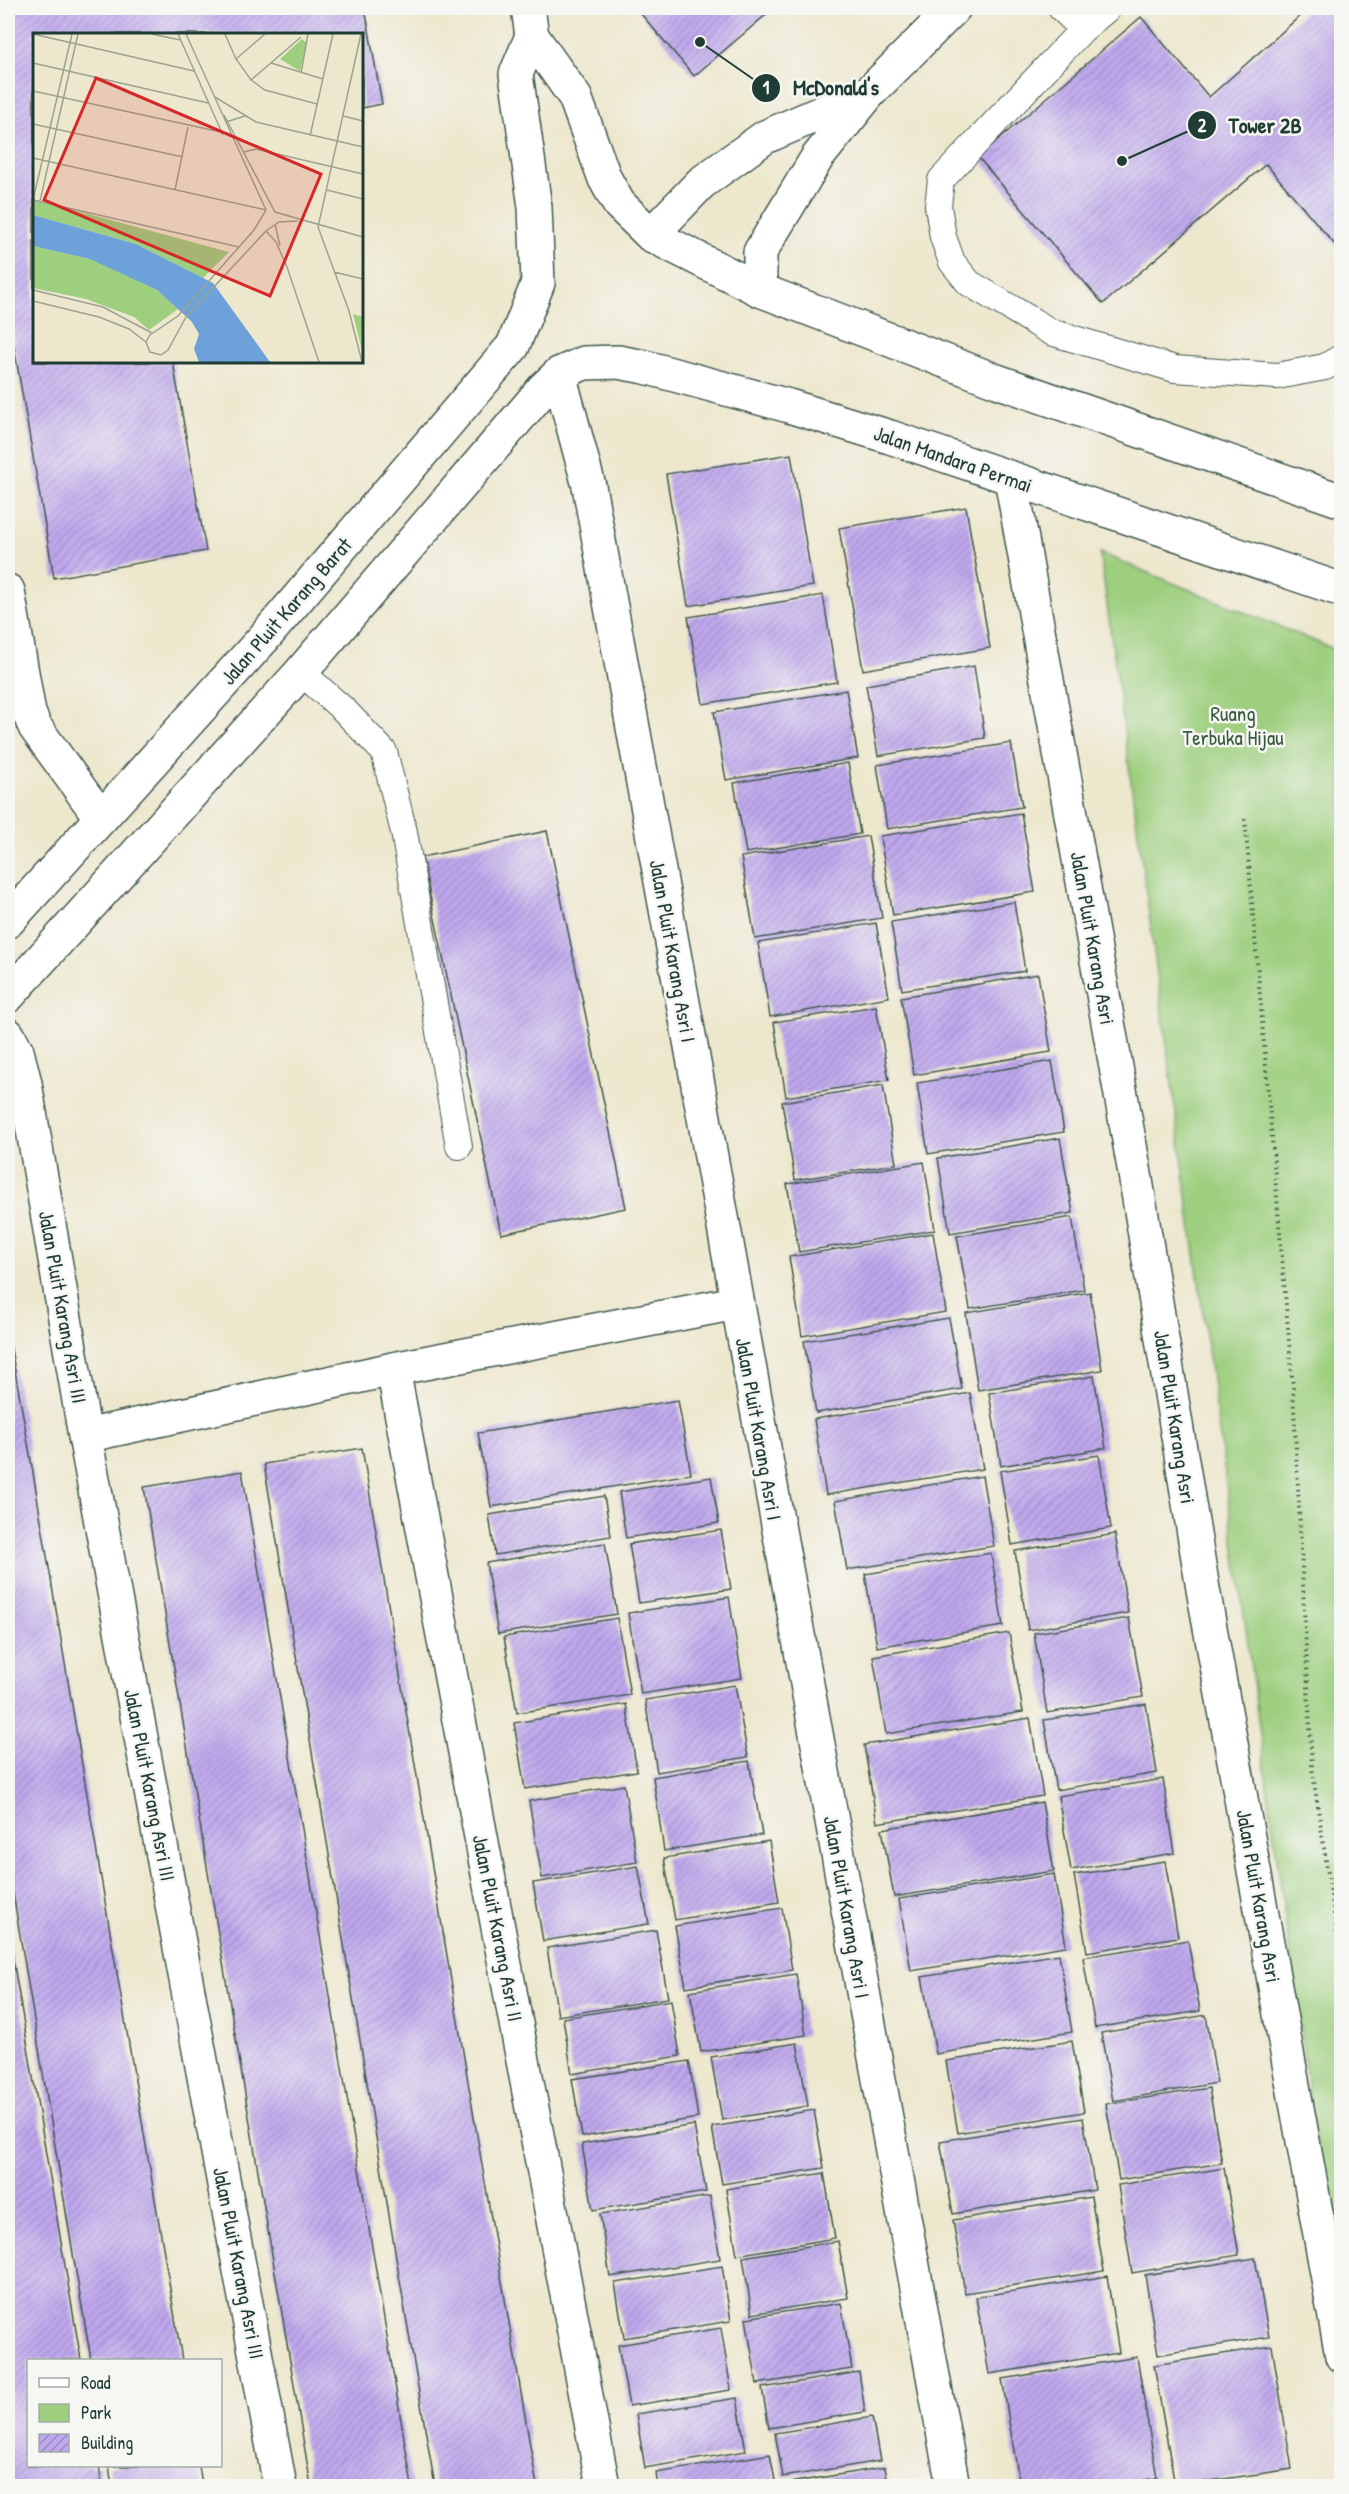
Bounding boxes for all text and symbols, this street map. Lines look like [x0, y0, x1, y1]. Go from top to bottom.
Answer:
inset map [33, 33, 363, 363]
callout: McDonald's [751, 68, 891, 108]
text: McDonald's [793, 72, 880, 102]
text: 1 [763, 75, 770, 100]
callout: Tower 2B [1187, 105, 1314, 145]
text: Tower 2B [1227, 110, 1302, 140]
text: 2 [1198, 113, 1207, 138]
street label: Jalan Mandara Permai [870, 418, 1036, 500]
street label: Jalan Pluit Karang Barat [214, 530, 359, 691]
park label: Ruang Terbuka Hijau [1182, 699, 1284, 752]
street label: Jalan Pluit Karang Asri [1063, 849, 1123, 1027]
street label: Jalan Pluit Karang Asri I [643, 857, 703, 1045]
street label: Jalan Pluit Karang Asri III [32, 1208, 94, 1406]
street label: Jalan Pluit Karang Asri [1147, 1328, 1203, 1506]
street label: Jalan Pluit Karang Asri I [729, 1335, 789, 1523]
street label: Jalan Pluit Karang Asri III [117, 1687, 183, 1883]
street label: Jalan Pluit Karang Asri [1229, 1807, 1289, 1985]
street label: Jalan Pluit Karang Asri I [817, 1813, 877, 2001]
street label: Jalan Pluit Karang Asri II [466, 1832, 530, 2024]
street label: Jalan Pluit Karang Asri III [206, 2165, 272, 2361]
legend [27, 2359, 222, 2467]
text: Road [81, 2370, 111, 2395]
text: Park [81, 2400, 112, 2425]
text: Building [81, 2430, 133, 2455]

